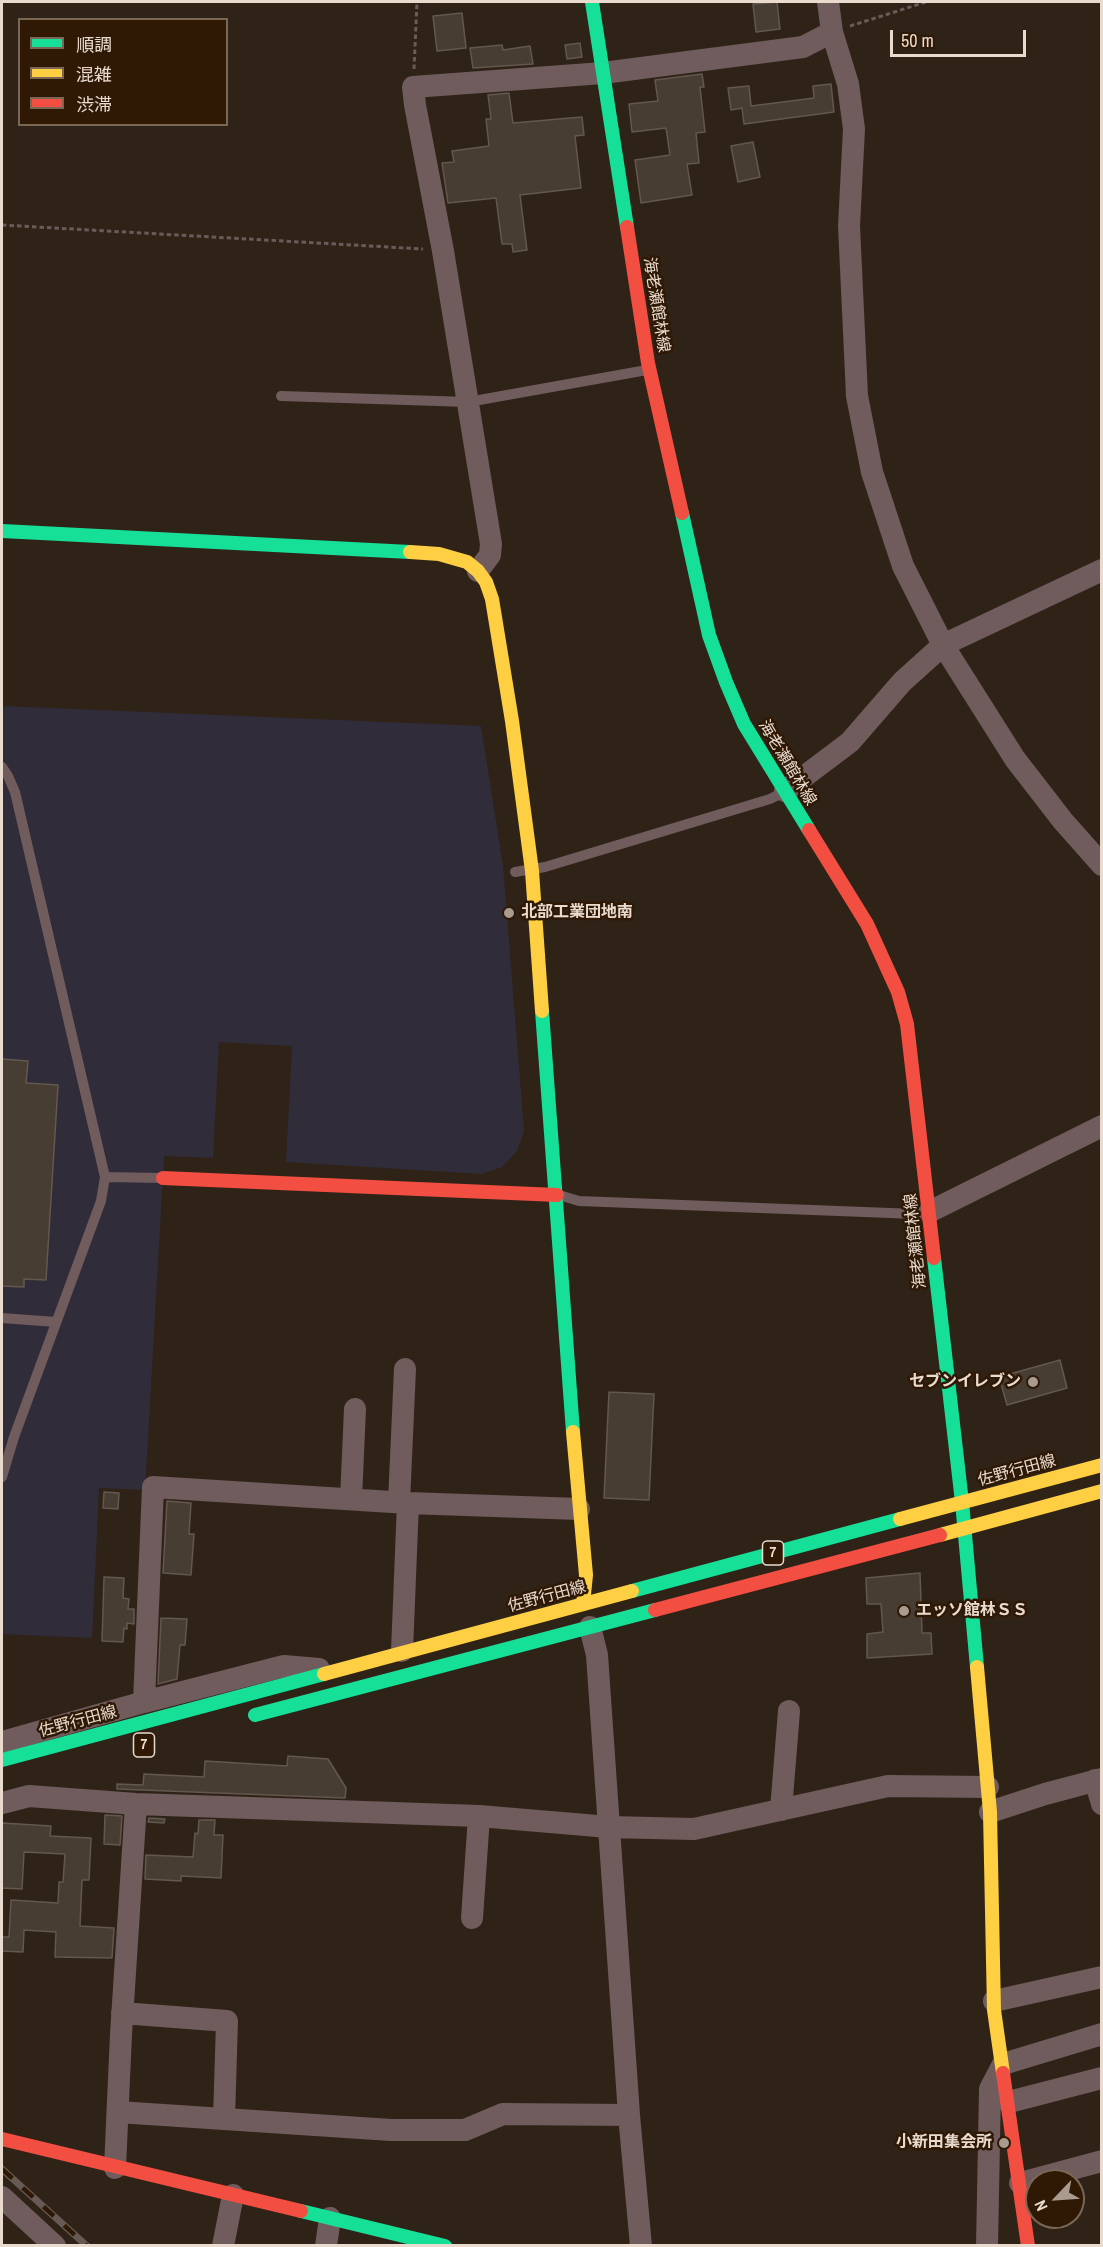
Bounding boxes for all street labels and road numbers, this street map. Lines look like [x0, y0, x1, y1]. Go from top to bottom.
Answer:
street label: 海老瀬館林線 [639, 256, 673, 354]
street label: 海老瀬館林線 [754, 717, 820, 809]
street label: 海老瀬館林線 [901, 1192, 931, 1290]
street label: 佐野行田線 [976, 1451, 1058, 1491]
road number: 7 [762, 1541, 784, 1565]
street label: 佐野行田線 [506, 1577, 588, 1617]
street label: 佐野行田線 [37, 1702, 119, 1742]
road number: 7 [134, 1733, 154, 1757]

